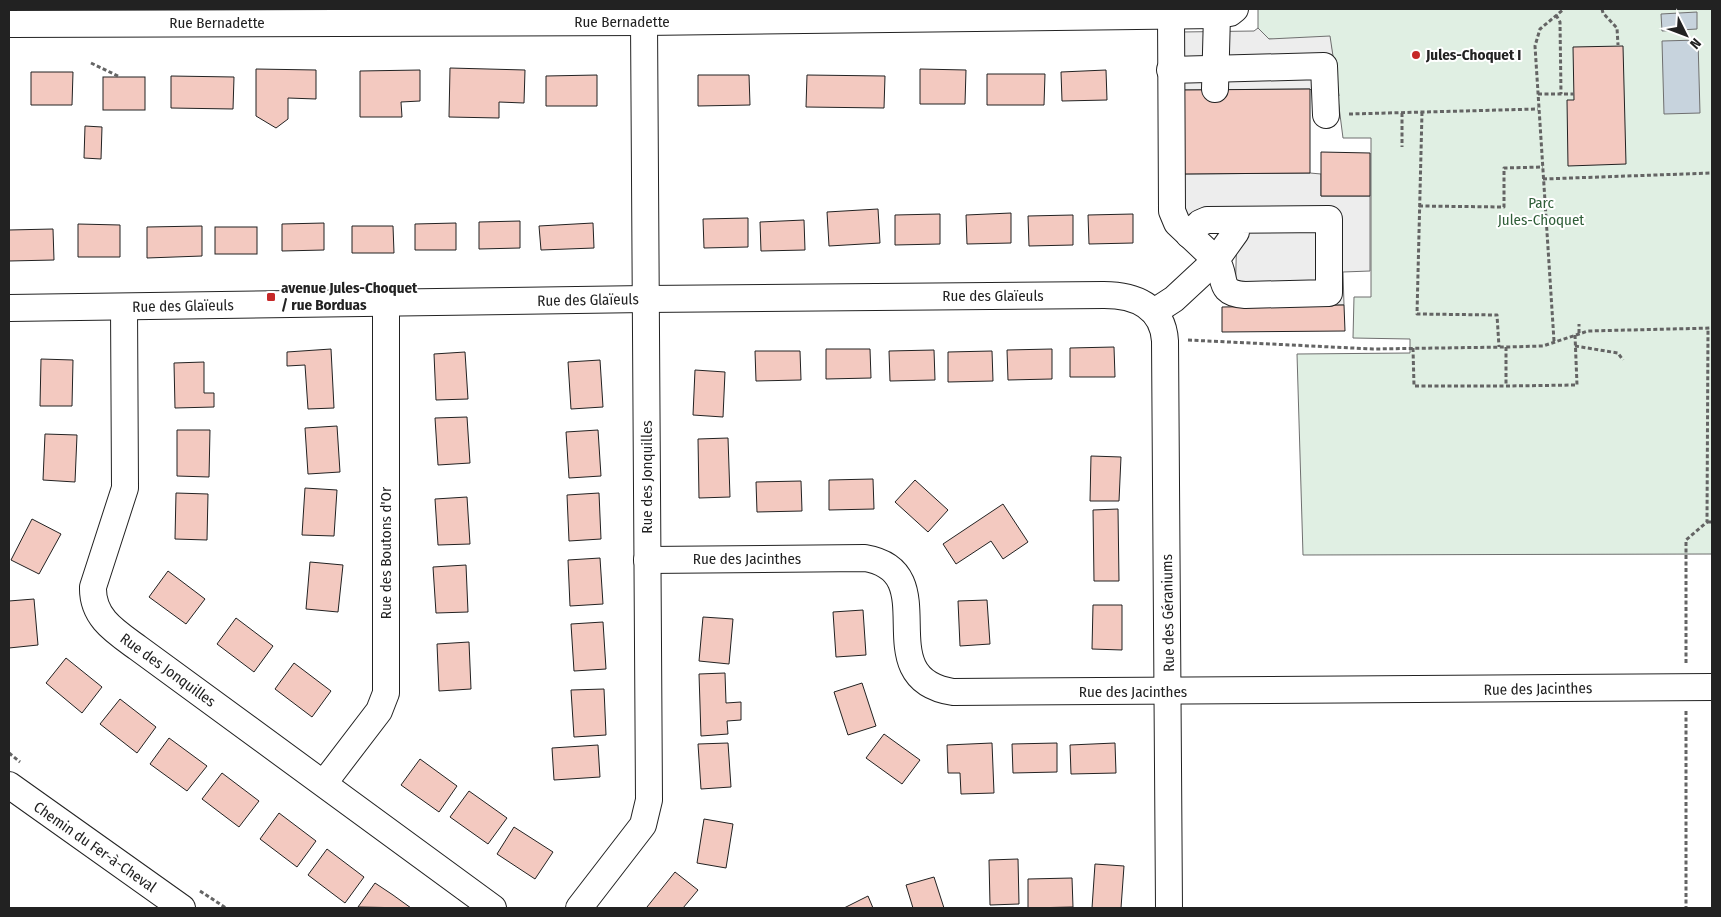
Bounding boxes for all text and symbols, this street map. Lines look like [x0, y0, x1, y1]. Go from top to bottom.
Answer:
north arrow [1661, 10, 1711, 60]
street label: Rue Bernadette [574, 13, 670, 31]
street label: Rue Bernadette [169, 14, 265, 32]
text: N [1686, 35, 1704, 52]
place label: Jules-Choquet I [1425, 46, 1521, 64]
marker: Jules-Choquet I [1410, 49, 1422, 61]
park label: Parc Jules-Choquet [1498, 194, 1584, 229]
place label: avenue Jules-Choquet / rue Borduas [281, 279, 418, 314]
street label: Rue des Glaïeuls [942, 287, 1044, 305]
street label: Rue des Glaïeuls [537, 290, 639, 310]
marker: avenue Jules-Choquet / rue Borduas [265, 291, 277, 303]
street label: Rue des Glaïeuls [132, 296, 234, 316]
street label: Rue des Jonquilles [638, 420, 656, 534]
street label: Rue des Boutons d'Or [377, 486, 395, 619]
street label: Rue des Jacinthes [693, 550, 801, 568]
street label: Rue des Géraniums [1158, 554, 1178, 672]
street label: Rue des Jonquilles [117, 629, 219, 711]
street label: Rue des Jacinthes [1484, 679, 1592, 699]
street label: Rue des Jacinthes [1079, 683, 1187, 701]
street label: Chemin du Fer-à-Cheval [30, 798, 160, 896]

